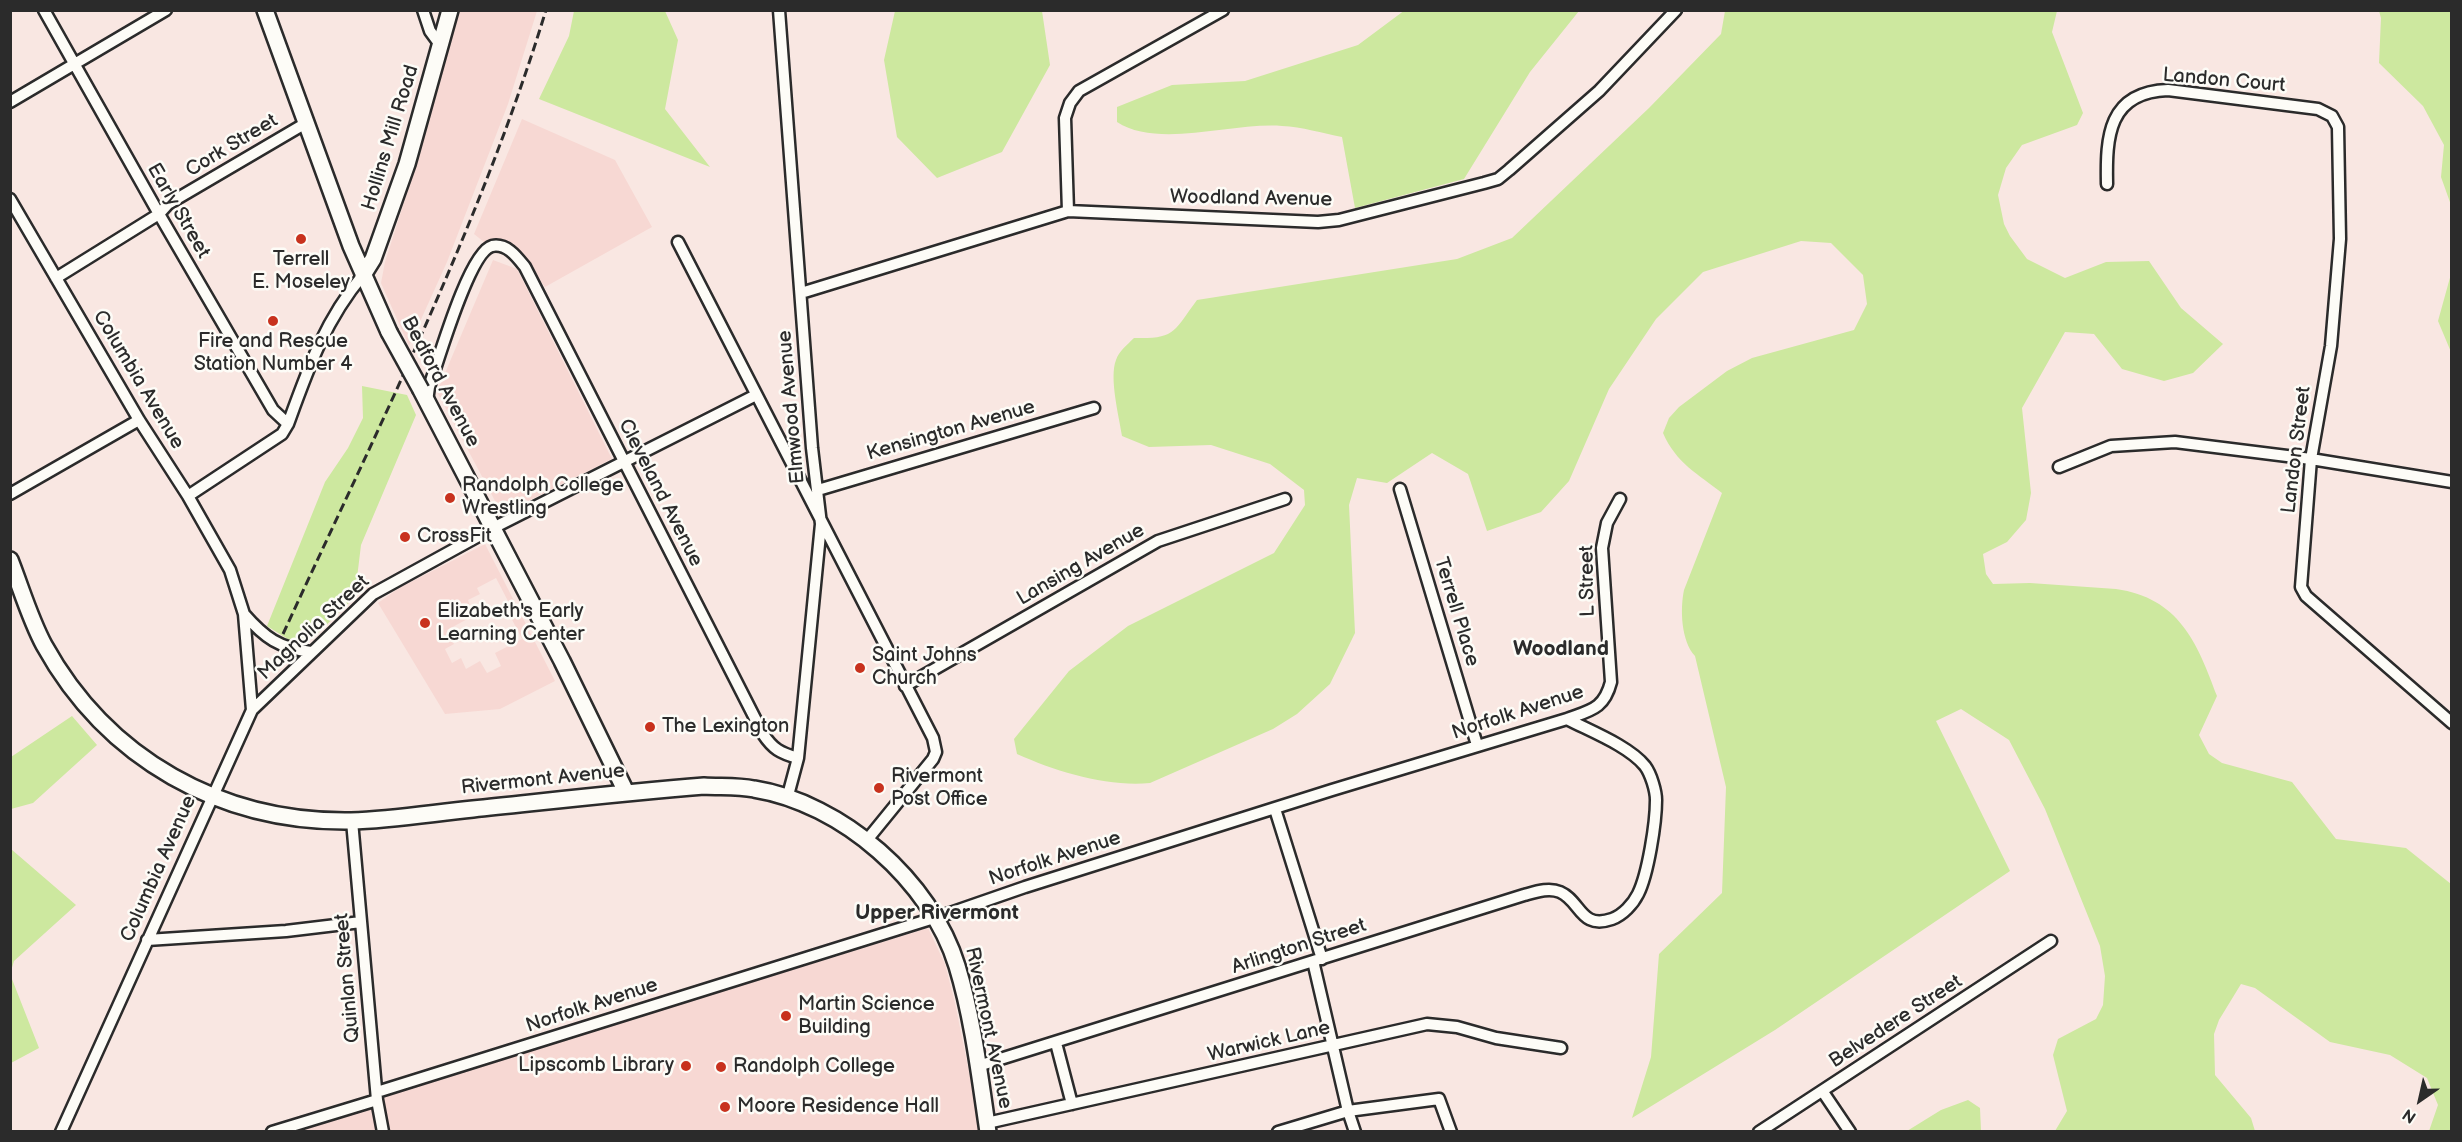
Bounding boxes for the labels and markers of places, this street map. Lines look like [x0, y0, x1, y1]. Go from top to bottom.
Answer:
marker: Terrell E. Moseley [294, 232, 308, 246]
place label: Terrell E. Moseley [252, 248, 350, 295]
marker: Fire and Rescue Station Number 4 [266, 314, 280, 328]
place label: Fire and Rescue Station Number 4 [194, 330, 352, 377]
place label: Randolph College Wrestling [462, 474, 624, 521]
marker: Randolph College Wrestling [443, 491, 457, 505]
place label: CrossFit [417, 525, 492, 549]
marker: CrossFit [398, 530, 412, 544]
place label: Elizabeth's Early Learning Center [437, 600, 584, 647]
marker: Elizabeth's Early Learning Center [418, 616, 432, 630]
place label: Saint Johns Church [872, 644, 977, 691]
marker: Saint Johns Church [853, 661, 867, 675]
place label: The Lexington [662, 715, 789, 739]
marker: The Lexington [643, 720, 657, 734]
place label: Rivermont Post Office [891, 765, 988, 812]
marker: Rivermont Post Office [872, 781, 886, 795]
place label: Martin Science Building [798, 993, 935, 1040]
marker: Martin Science Building [779, 1009, 793, 1023]
place label: Lipscomb Library [518, 1054, 674, 1078]
place label: Randolph College [733, 1055, 895, 1079]
marker: Lipscomb Library [679, 1059, 693, 1073]
marker: Randolph College [714, 1060, 728, 1074]
place label: Moore Residence Hall [737, 1095, 939, 1119]
marker: Moore Residence Hall [718, 1100, 732, 1114]

